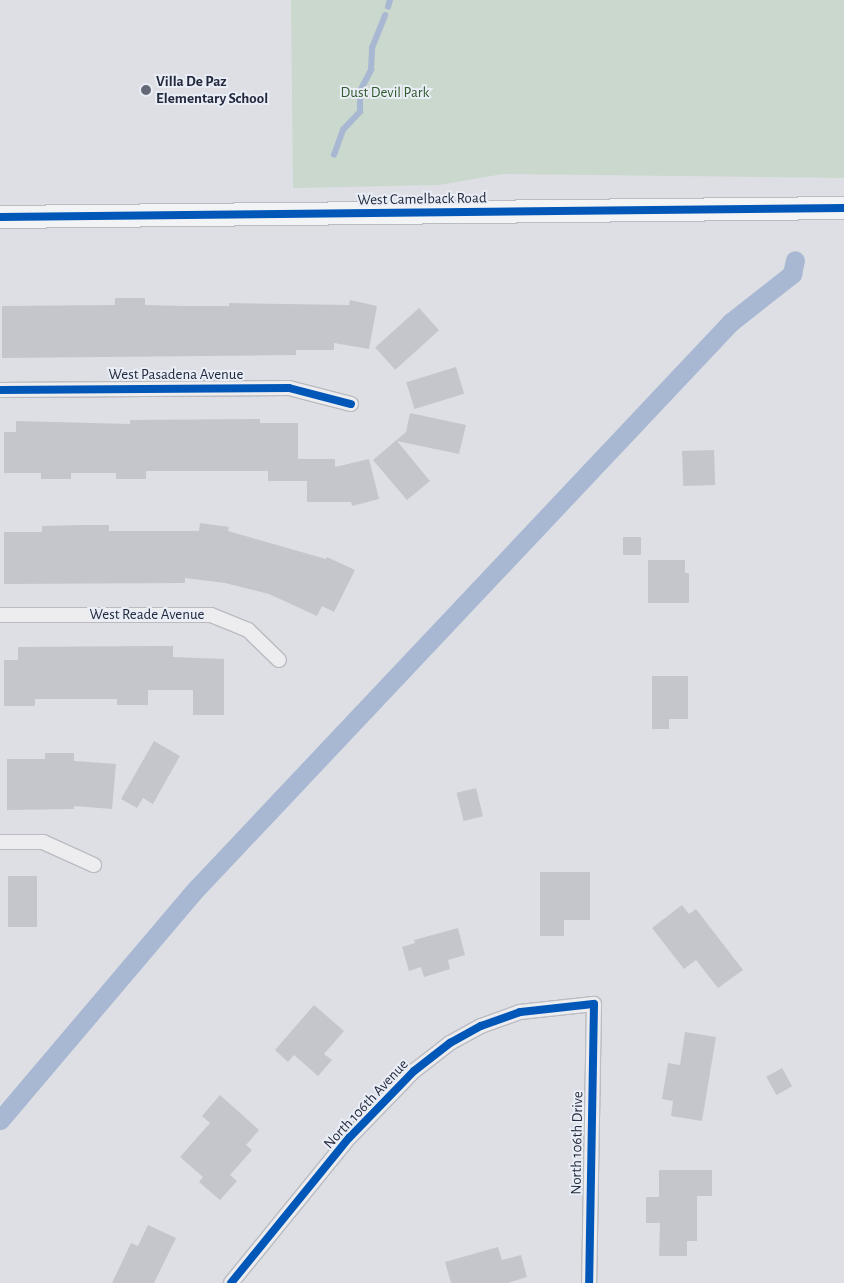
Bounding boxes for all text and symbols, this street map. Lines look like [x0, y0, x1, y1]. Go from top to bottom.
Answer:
place label: Villa De Paz Elementary School [156, 72, 268, 107]
marker: Villa De Paz Elementary School [140, 84, 152, 96]
park label: Dust Devil Park [341, 84, 429, 102]
street label: West Camelback Road [357, 189, 487, 209]
street label: West Pasadena Avenue [109, 366, 243, 384]
street label: West Reade Avenue [90, 606, 204, 624]
street label: North 106th Avenue [320, 1055, 412, 1153]
street label: North 106th Drive [567, 1091, 587, 1195]

